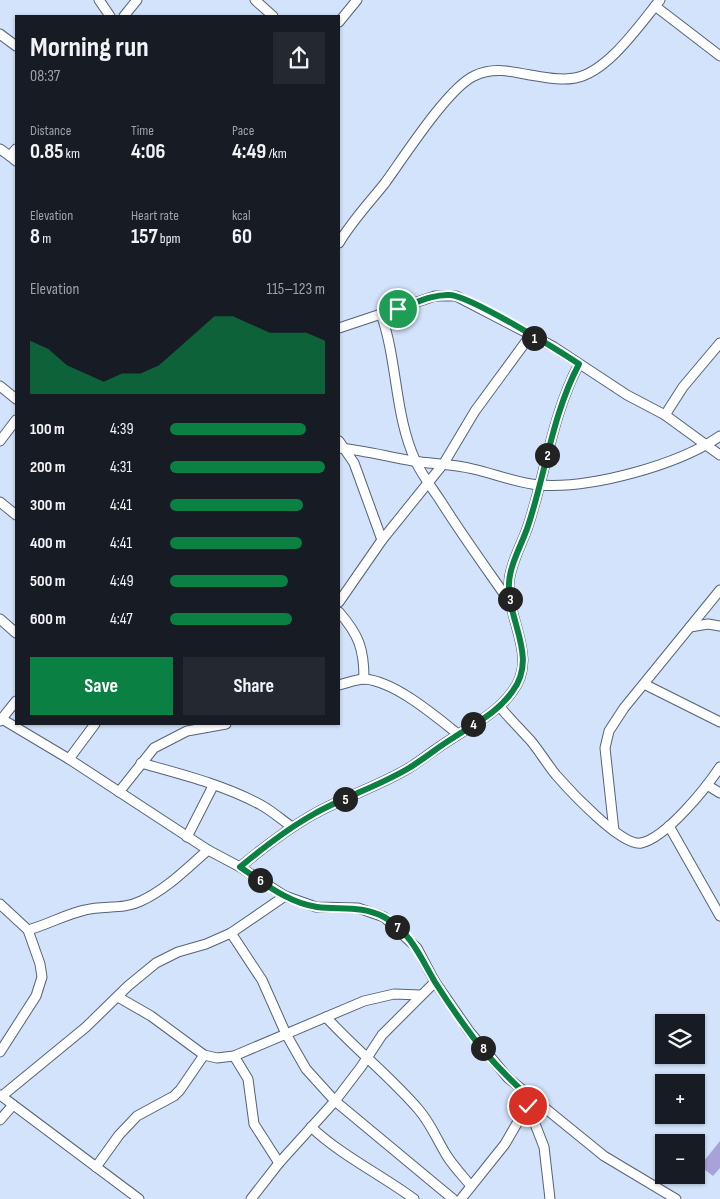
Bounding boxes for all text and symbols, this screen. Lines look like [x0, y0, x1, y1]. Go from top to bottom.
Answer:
text: Morning run [30, 31, 149, 64]
button: share [273, 32, 325, 84]
text: 08:37 [30, 67, 60, 86]
text: Distance [30, 122, 71, 139]
text: Time [131, 122, 154, 139]
text: Pace [232, 122, 254, 139]
text: 0.85 [30, 139, 63, 164]
text: 4:06 [131, 139, 165, 164]
text: 4:49 [232, 139, 266, 164]
text: km [63, 145, 80, 162]
text: /km [266, 145, 287, 162]
text: Elevation [30, 207, 73, 224]
text: Heart rate [131, 207, 179, 224]
text: kcal [232, 207, 251, 224]
text: 8 [30, 224, 40, 249]
text: 157 [131, 224, 158, 249]
text: 60 [232, 224, 252, 249]
text: m [40, 230, 51, 247]
text: bpm [158, 230, 180, 247]
text: Elevation [30, 280, 79, 299]
text: 115–123 m [267, 280, 325, 299]
pin [377, 288, 419, 330]
icon: arrive [384, 295, 412, 323]
pin: 1 [522, 326, 546, 350]
text: 1 [532, 330, 537, 347]
text: 100 m [30, 420, 65, 439]
text: 4:39 [110, 420, 134, 439]
pin: 2 [534, 442, 560, 468]
text: 2 [544, 447, 551, 464]
text: 200 m [30, 458, 65, 477]
text: 4:31 [110, 458, 132, 477]
text: 300 m [30, 496, 66, 515]
text: 4:41 [110, 496, 132, 515]
text: 400 m [30, 534, 66, 553]
text: 4:41 [110, 534, 132, 553]
text: 500 m [30, 572, 65, 591]
text: 4:49 [110, 572, 134, 591]
pin: 3 [498, 586, 522, 612]
text: 3 [507, 591, 514, 608]
text: 600 m [30, 610, 66, 629]
text: 4:47 [110, 610, 133, 629]
button: Save [30, 657, 173, 715]
button: Share [183, 657, 325, 715]
pin: 4 [460, 712, 486, 736]
text: 4 [470, 716, 477, 733]
pin: 5 [332, 786, 358, 812]
text: 5 [342, 791, 349, 808]
pin: 6 [248, 868, 272, 892]
text: 6 [257, 872, 264, 889]
pin: 7 [384, 914, 410, 940]
text: 7 [394, 919, 401, 936]
map controls [655, 1014, 705, 1184]
button: layers [655, 1014, 705, 1064]
pin: 8 [470, 1036, 496, 1060]
text: 8 [480, 1040, 487, 1057]
button: + [655, 1074, 705, 1124]
pin [507, 1085, 549, 1127]
icon: check [514, 1092, 542, 1120]
button: − [655, 1134, 705, 1184]

